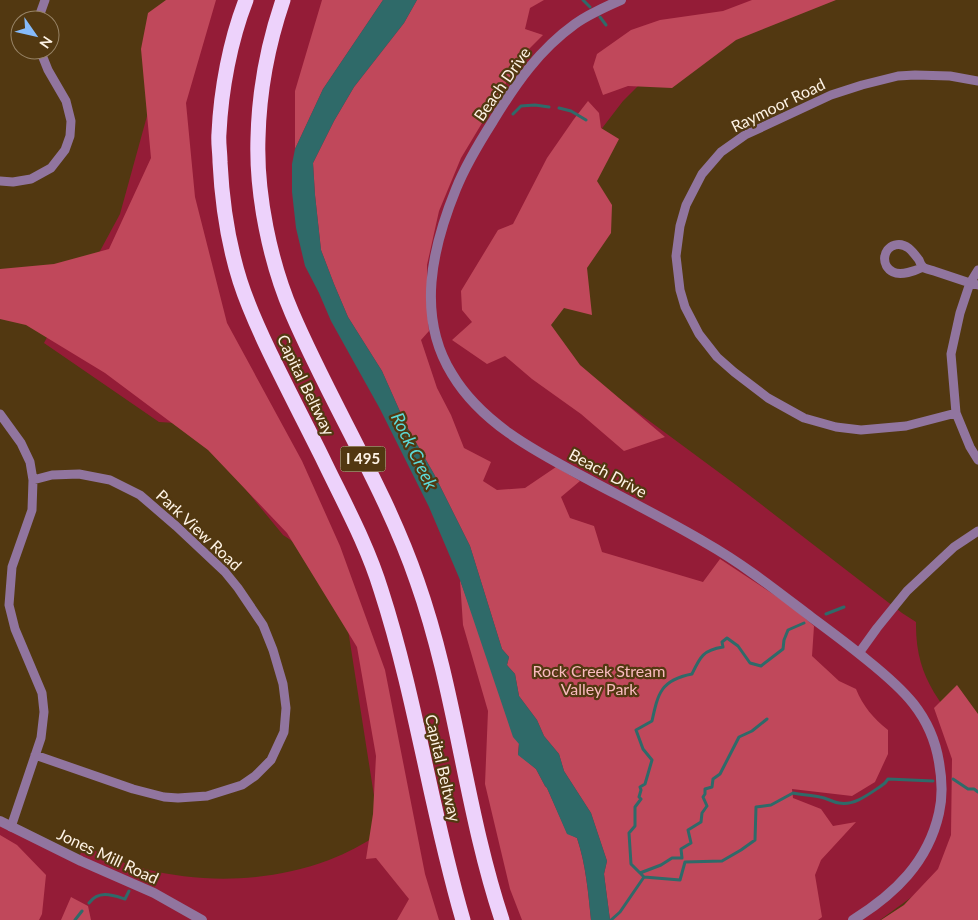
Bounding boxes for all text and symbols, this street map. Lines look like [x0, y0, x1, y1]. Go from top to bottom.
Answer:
north arrow [10, 10, 60, 60]
text: N [36, 33, 56, 52]
street label: Beach Drive [469, 43, 534, 124]
street label: Raymoor Road [728, 74, 828, 136]
street label: Capital Beltway [274, 331, 339, 439]
water label: Rock Creek [387, 408, 443, 493]
street label: Beach Drive [566, 444, 650, 501]
road number: I 495 [340, 446, 386, 472]
street label: Park View Road [153, 485, 246, 574]
park label: Rock Creek Stream Valley Park [533, 661, 665, 698]
street label: Capital Beltway [422, 712, 465, 824]
street label: Jones Mill Road [55, 824, 162, 887]

